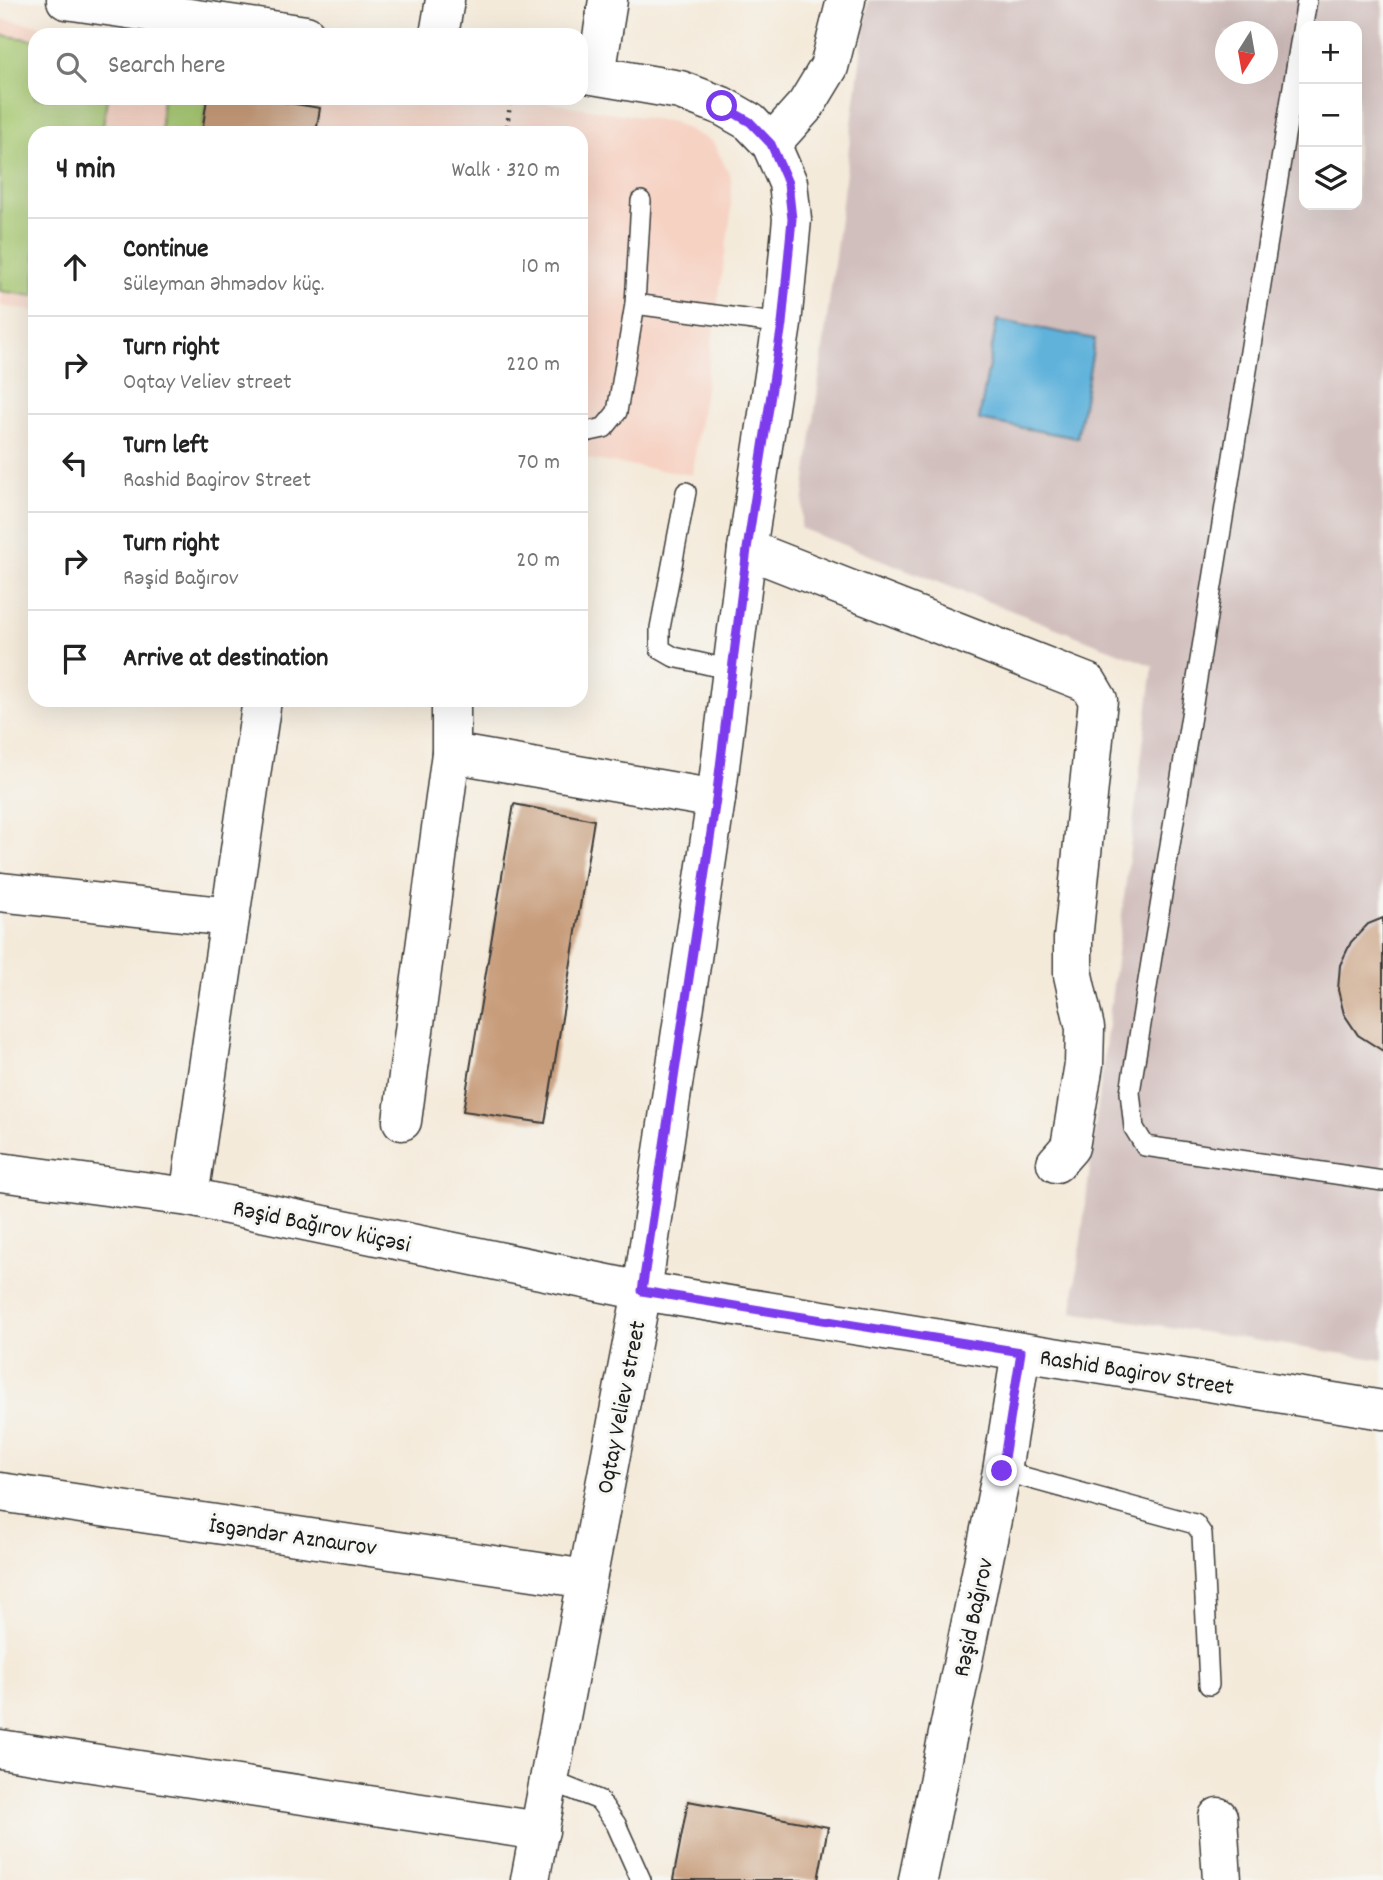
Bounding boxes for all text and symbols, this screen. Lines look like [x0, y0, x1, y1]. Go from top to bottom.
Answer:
north arrow [1215, 21, 1278, 84]
map controls [1299, 21, 1362, 210]
button: + [1299, 21, 1362, 84]
search box [28, 28, 588, 105]
icon: search [52, 48, 90, 86]
text: Search here [108, 48, 226, 85]
button: − [1299, 84, 1362, 147]
route start [706, 90, 737, 121]
button: layers [1299, 147, 1362, 210]
text: 4 min [56, 150, 115, 193]
text: Walk · 320 m [451, 155, 560, 188]
text: Continue [123, 232, 208, 269]
icon: ahead [56, 248, 94, 286]
text: 10 m [521, 251, 560, 284]
text: Süleyman Əhmədov küç. [123, 269, 325, 302]
text: Turn right [123, 330, 220, 367]
icon: right [56, 346, 94, 384]
text: 220 m [506, 349, 560, 382]
text: Oqtay Veliev street [123, 367, 292, 400]
text: Turn left [123, 428, 209, 465]
icon: left [56, 444, 94, 482]
text: 70 m [518, 447, 560, 480]
text: Rashid Bagirov Street [123, 465, 311, 498]
text: Turn right [123, 526, 220, 563]
icon: right [56, 542, 94, 580]
text: 20 m [516, 545, 560, 578]
text: Rəşid Bağırov [123, 563, 239, 596]
icon: arrive [56, 640, 94, 678]
text: Arrive at destination [123, 641, 328, 678]
street label: Rəşid Bağırov küçəsi [230, 1193, 413, 1263]
street label: Oqtay Veliev street [589, 1318, 656, 1497]
street label: Rashid Bagirov Street [1037, 1342, 1236, 1406]
route end [986, 1455, 1017, 1486]
street label: İsgəndər Aznaurov [207, 1509, 379, 1567]
street label: Rəşid Bağırov [946, 1555, 1004, 1680]

